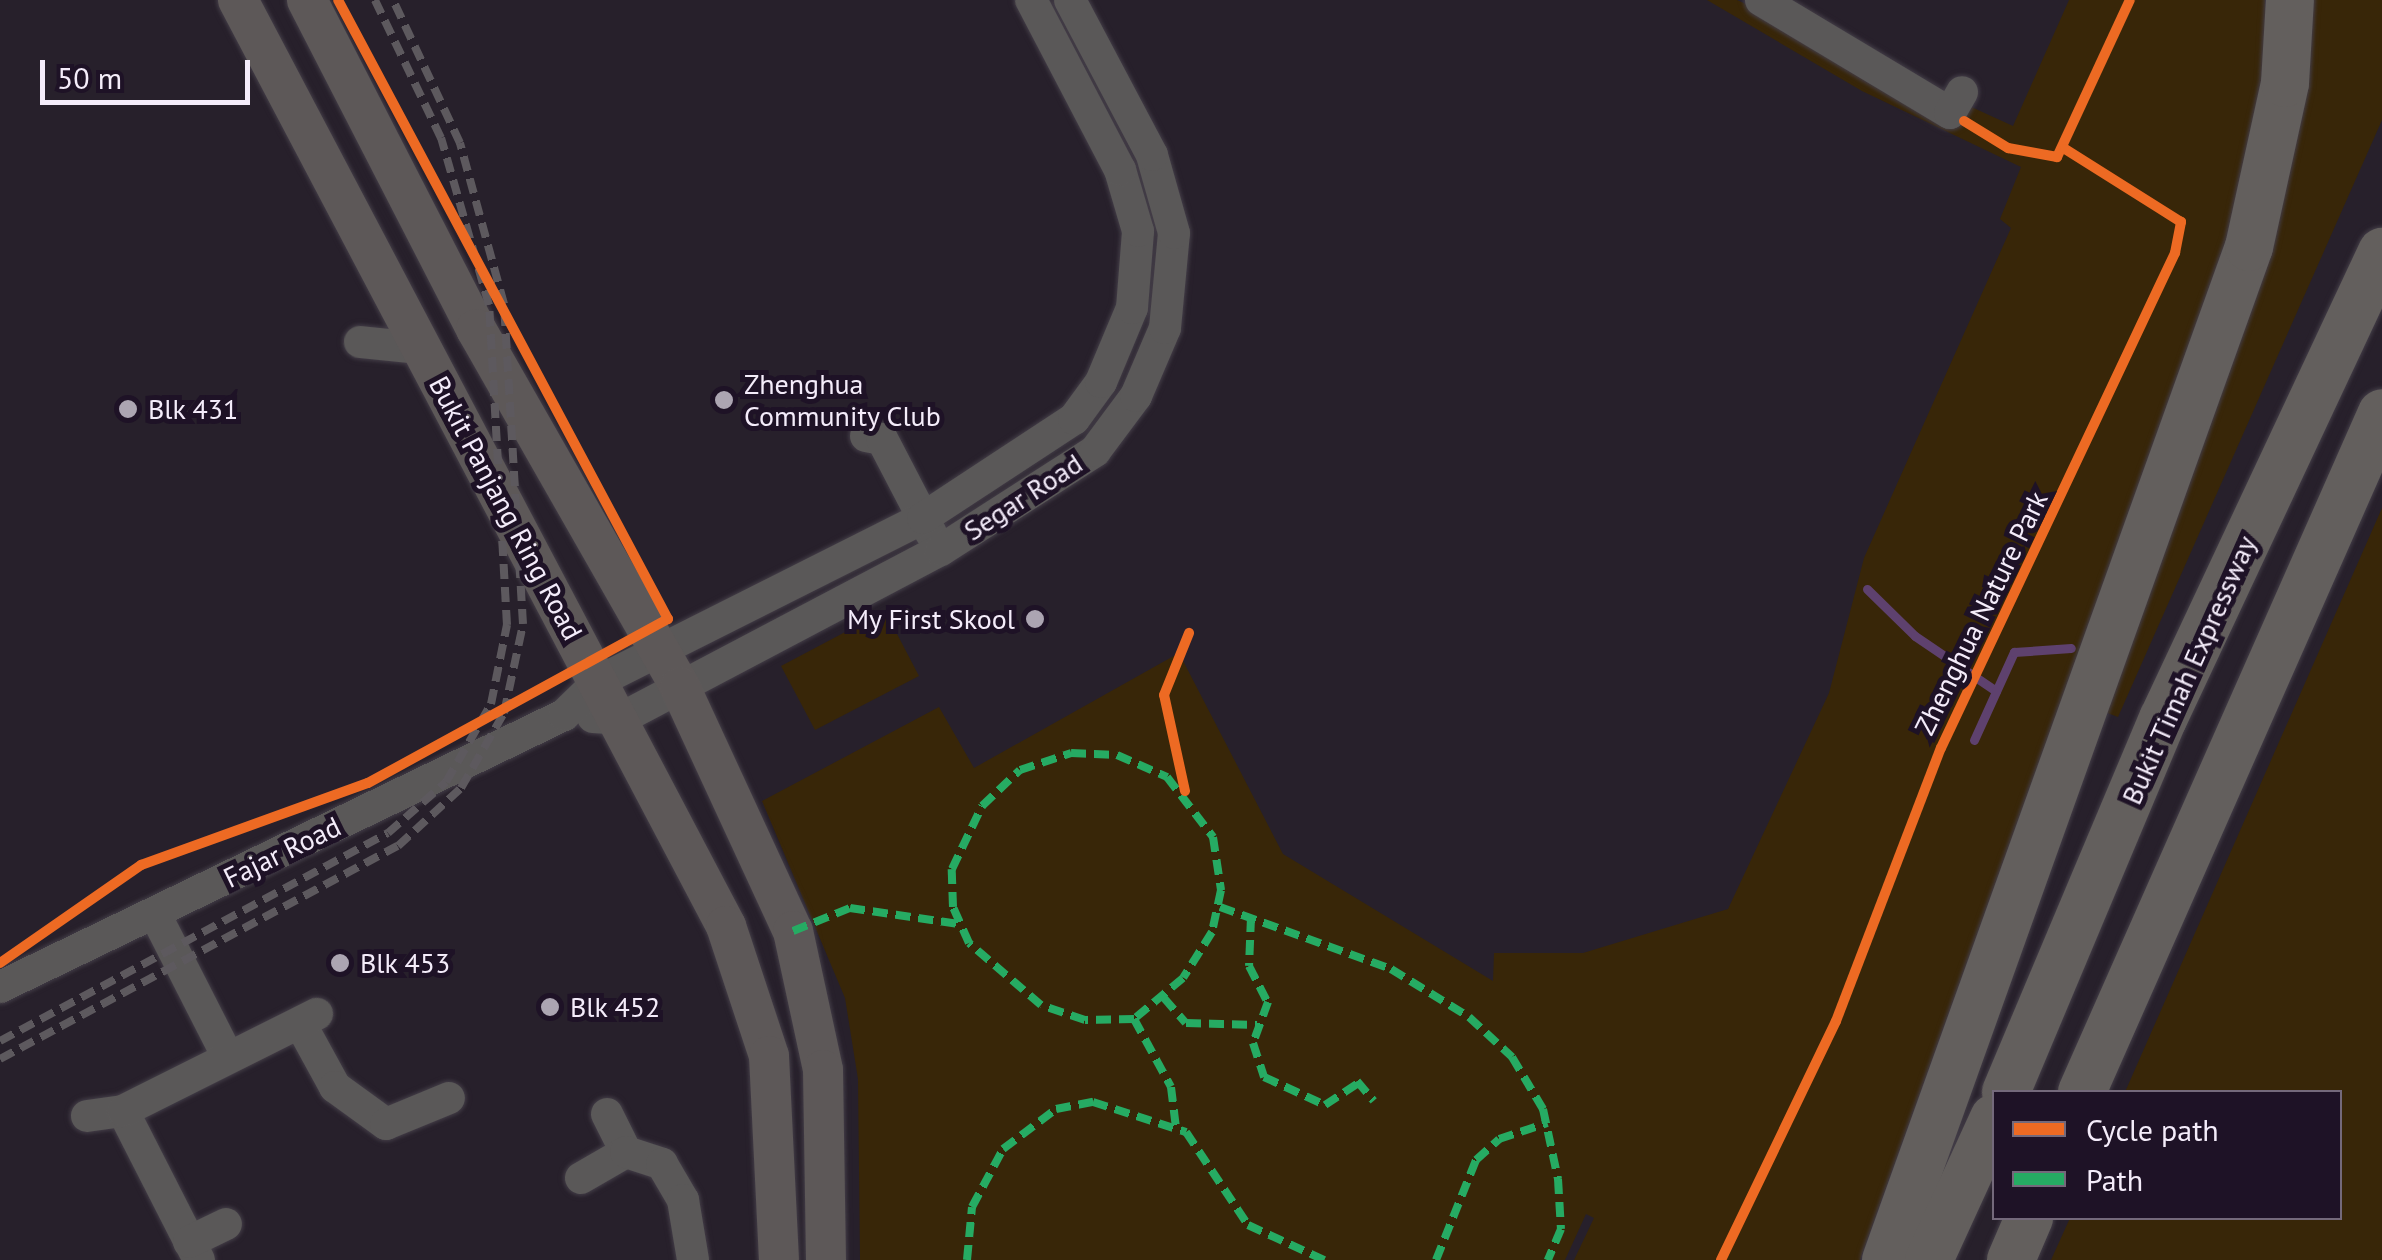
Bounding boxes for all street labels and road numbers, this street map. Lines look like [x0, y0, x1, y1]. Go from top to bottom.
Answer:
street label: Bukit Panjang Ring Road [422, 370, 590, 646]
street label: Segar Road [958, 446, 1088, 548]
street label: Zhenghua Nature Park [1907, 486, 2055, 740]
street label: Bukit Timah Expressway [2114, 530, 2264, 810]
street label: Fajar Road [218, 809, 346, 895]

